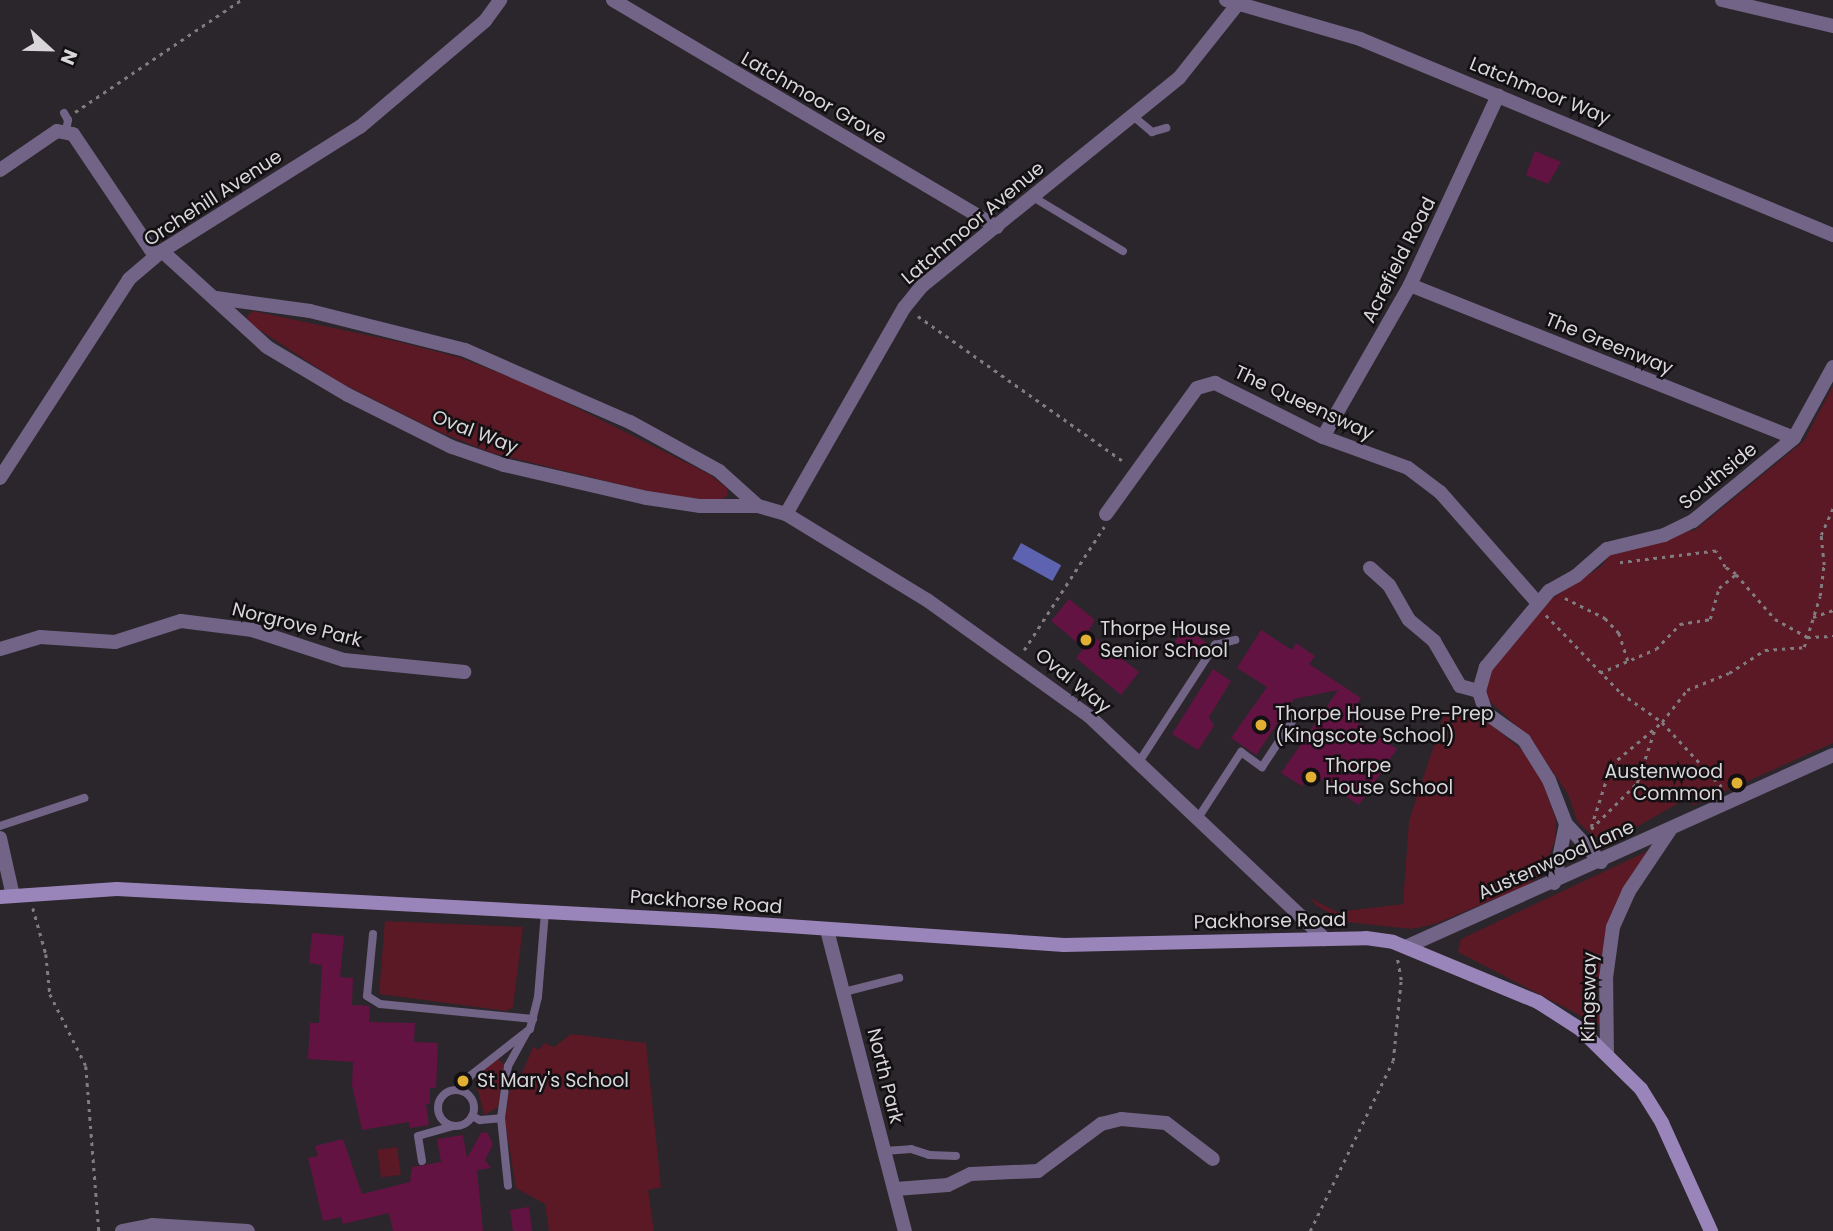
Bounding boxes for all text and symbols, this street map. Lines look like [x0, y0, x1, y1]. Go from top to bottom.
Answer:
north arrow [14, 14, 84, 84]
text: N [54, 45, 84, 69]
street label: Latchmoor Grove [737, 47, 891, 149]
street label: Latchmoor Way [1466, 52, 1614, 130]
street label: Orchehill Avenue [140, 145, 286, 251]
street label: Latchmoor Avenue [897, 157, 1049, 289]
street label: Acrefield Road [1358, 193, 1440, 327]
street label: The Greenway [1542, 308, 1676, 380]
street label: The Queensway [1231, 361, 1377, 445]
street label: Oval Way [429, 405, 521, 459]
street label: Southside [1674, 438, 1762, 514]
street label: Norgrove Park [230, 598, 364, 652]
place label: Thorpe House Senior School [1100, 618, 1231, 662]
marker: Thorpe House Senior School [1078, 632, 1094, 648]
street label: Oval Way [1031, 644, 1115, 718]
place label: Thorpe House Pre-Prep (Kingscote School) [1275, 703, 1494, 747]
marker: Thorpe House Pre-Prep (Kingscote School) [1253, 717, 1269, 733]
place label: Thorpe House School [1325, 755, 1453, 799]
place label: Austenwood Common [1605, 761, 1723, 805]
marker: Thorpe House School [1303, 769, 1319, 785]
marker: Austenwood Common [1729, 775, 1745, 791]
street label: Austenwood Lane [1474, 815, 1638, 905]
street label: Packhorse Road [629, 885, 783, 919]
street label: Packhorse Road [1193, 908, 1347, 934]
street label: Kingsway [1577, 952, 1601, 1042]
street label: North Park [862, 1026, 908, 1126]
place label: St Mary's School [477, 1070, 629, 1092]
marker: St Mary's School [455, 1073, 471, 1089]

